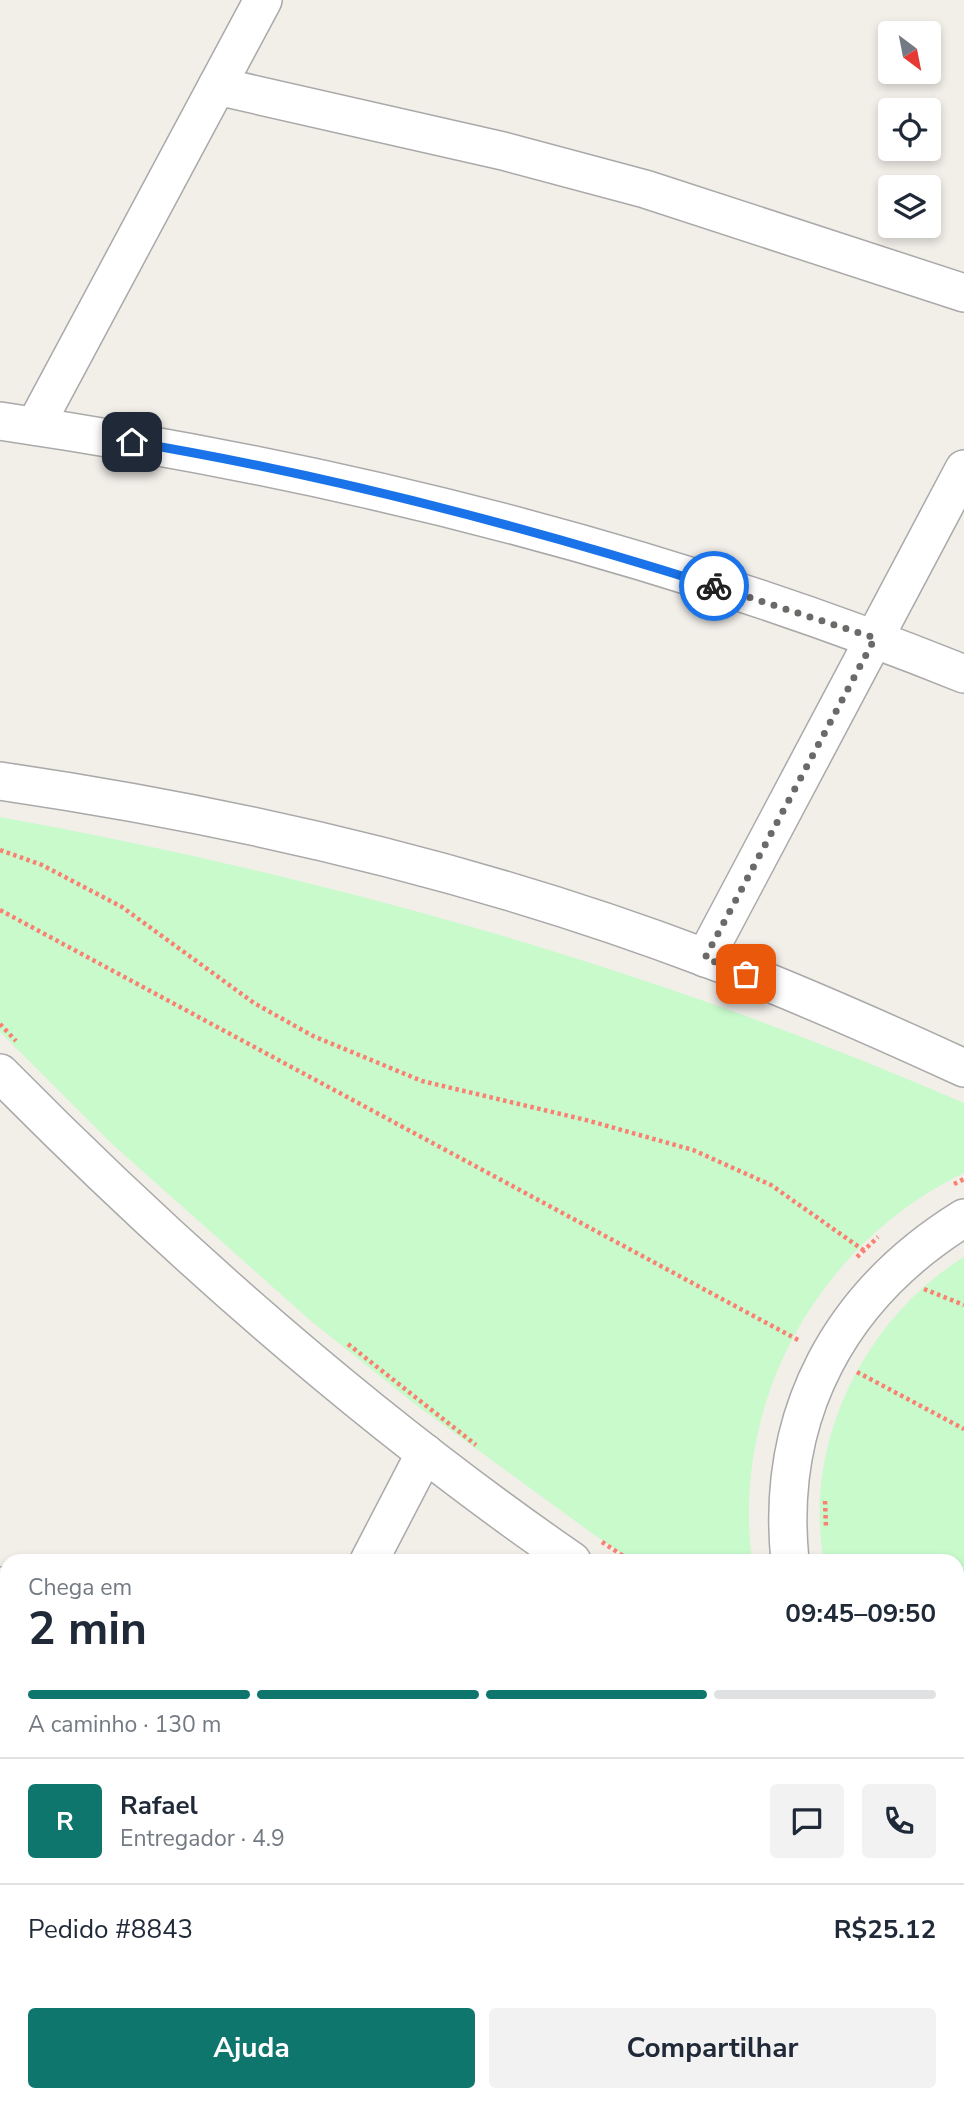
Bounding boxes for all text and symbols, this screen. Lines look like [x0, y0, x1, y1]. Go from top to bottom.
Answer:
north arrow [878, 21, 942, 84]
map controls [878, 21, 941, 238]
button: locate [878, 98, 941, 161]
button: layers [878, 175, 941, 238]
pin [102, 412, 162, 472]
icon: home [113, 423, 151, 461]
courier [679, 551, 749, 621]
icon: bike [695, 567, 733, 605]
pin [716, 944, 776, 1004]
icon: bag [727, 955, 765, 993]
text: Chega em [28, 1572, 132, 1603]
text: 09:45–09:50 [785, 1596, 936, 1631]
text: 2 min [28, 1597, 147, 1660]
text: A caminho · 130 m [28, 1709, 221, 1740]
button: chat [770, 1784, 844, 1858]
button: phone [862, 1784, 936, 1858]
text: Rafael [120, 1788, 198, 1823]
text: R [56, 1804, 74, 1839]
text: Entregador · 4.9 [120, 1823, 285, 1854]
text: Pedido #8843 [28, 1912, 193, 1947]
text: R$25.12 [834, 1912, 936, 1947]
button: Ajuda [28, 2008, 475, 2088]
button: Compartilhar [489, 2008, 936, 2088]

